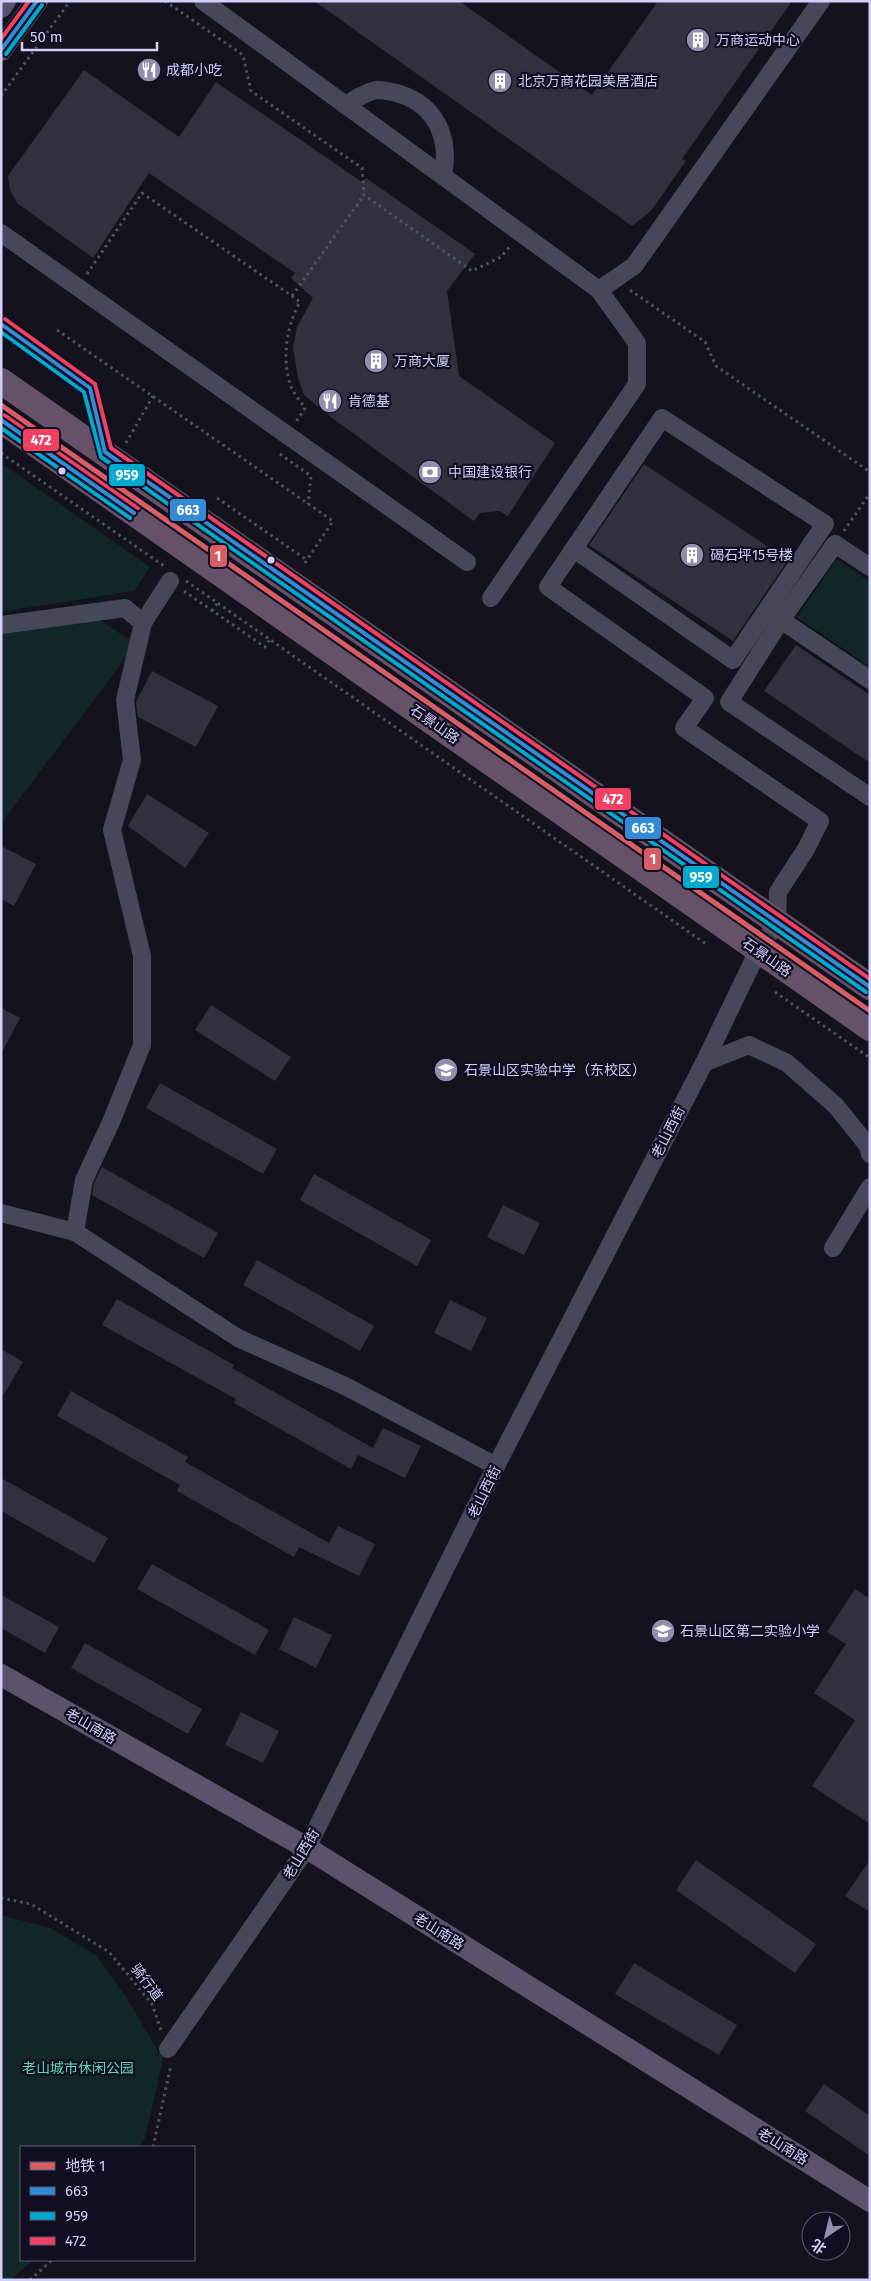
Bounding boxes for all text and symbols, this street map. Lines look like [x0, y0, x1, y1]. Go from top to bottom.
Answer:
scale bar [22, 20, 158, 52]
building icon: 万商运动中心 [685, 27, 711, 53]
text: 50 m [30, 28, 63, 46]
place label: 万商运动中心 [716, 32, 800, 49]
restaurant icon: 成都小吃 [136, 57, 162, 83]
place label: 成都小吃 [166, 62, 222, 79]
building icon: 北京万商花园美居酒店 [487, 68, 513, 94]
place label: 北京万商花园美居酒店 [518, 73, 658, 90]
building icon: 万商大厦 [363, 348, 389, 374]
place label: 万商大厦 [394, 353, 450, 370]
restaurant icon: 肯德基 [317, 388, 343, 414]
place label: 肯德基 [348, 393, 390, 410]
line badge: 472 [22, 428, 60, 452]
text: 472 [30, 432, 52, 449]
bank icon: 中国建设银行 [417, 459, 443, 485]
line badge: 959 [108, 463, 146, 487]
place label: 中国建设银行 [448, 464, 532, 481]
unlabelled marker [57, 466, 67, 476]
text: 959 [116, 467, 139, 484]
line badge: 663 [169, 498, 207, 522]
text: 663 [177, 502, 199, 519]
building icon: 碣石坪15号楼 [679, 542, 705, 568]
line badge: 1 [209, 544, 228, 568]
place label: 碣石坪15号楼 [710, 547, 793, 564]
text: 1 [215, 548, 221, 565]
unlabelled marker [266, 555, 276, 565]
street label: 石景山路 [407, 701, 463, 747]
line badge: 472 [594, 787, 632, 811]
text: 472 [602, 791, 624, 808]
line badge: 663 [624, 816, 662, 840]
text: 663 [632, 820, 654, 837]
line badge: 1 [643, 847, 662, 871]
text: 1 [650, 851, 656, 868]
line badge: 959 [682, 865, 720, 889]
text: 959 [690, 869, 713, 886]
street label: 石景山路 [739, 934, 795, 980]
school or university icon: 石景山区实验中学（东校区） [433, 1057, 459, 1083]
place label: 石景山区实验中学（东校区） [464, 1062, 646, 1079]
street label: 老山西街 [648, 1103, 689, 1161]
street label: 老山西街 [465, 1463, 504, 1521]
school or university icon: 石景山区第二实验小学 [650, 1618, 676, 1644]
place label: 石景山区第二实验小学 [680, 1623, 820, 1640]
street label: 老山南路 [62, 1705, 119, 1748]
street label: 老山西街 [280, 1826, 323, 1883]
street label: 老山南路 [410, 1909, 467, 1953]
street label: 骑行道 [127, 1960, 166, 2004]
park label: 老山城市休闲公园 [22, 2060, 134, 2077]
street label: 老山南路 [754, 2124, 811, 2168]
legend [20, 2146, 195, 2261]
text: 地铁 1 [65, 2157, 105, 2175]
text: 663 [65, 2182, 88, 2200]
text: 959 [65, 2207, 88, 2225]
north arrow [801, 2211, 851, 2261]
text: 472 [65, 2232, 86, 2250]
text: 北 [808, 2235, 829, 2257]

